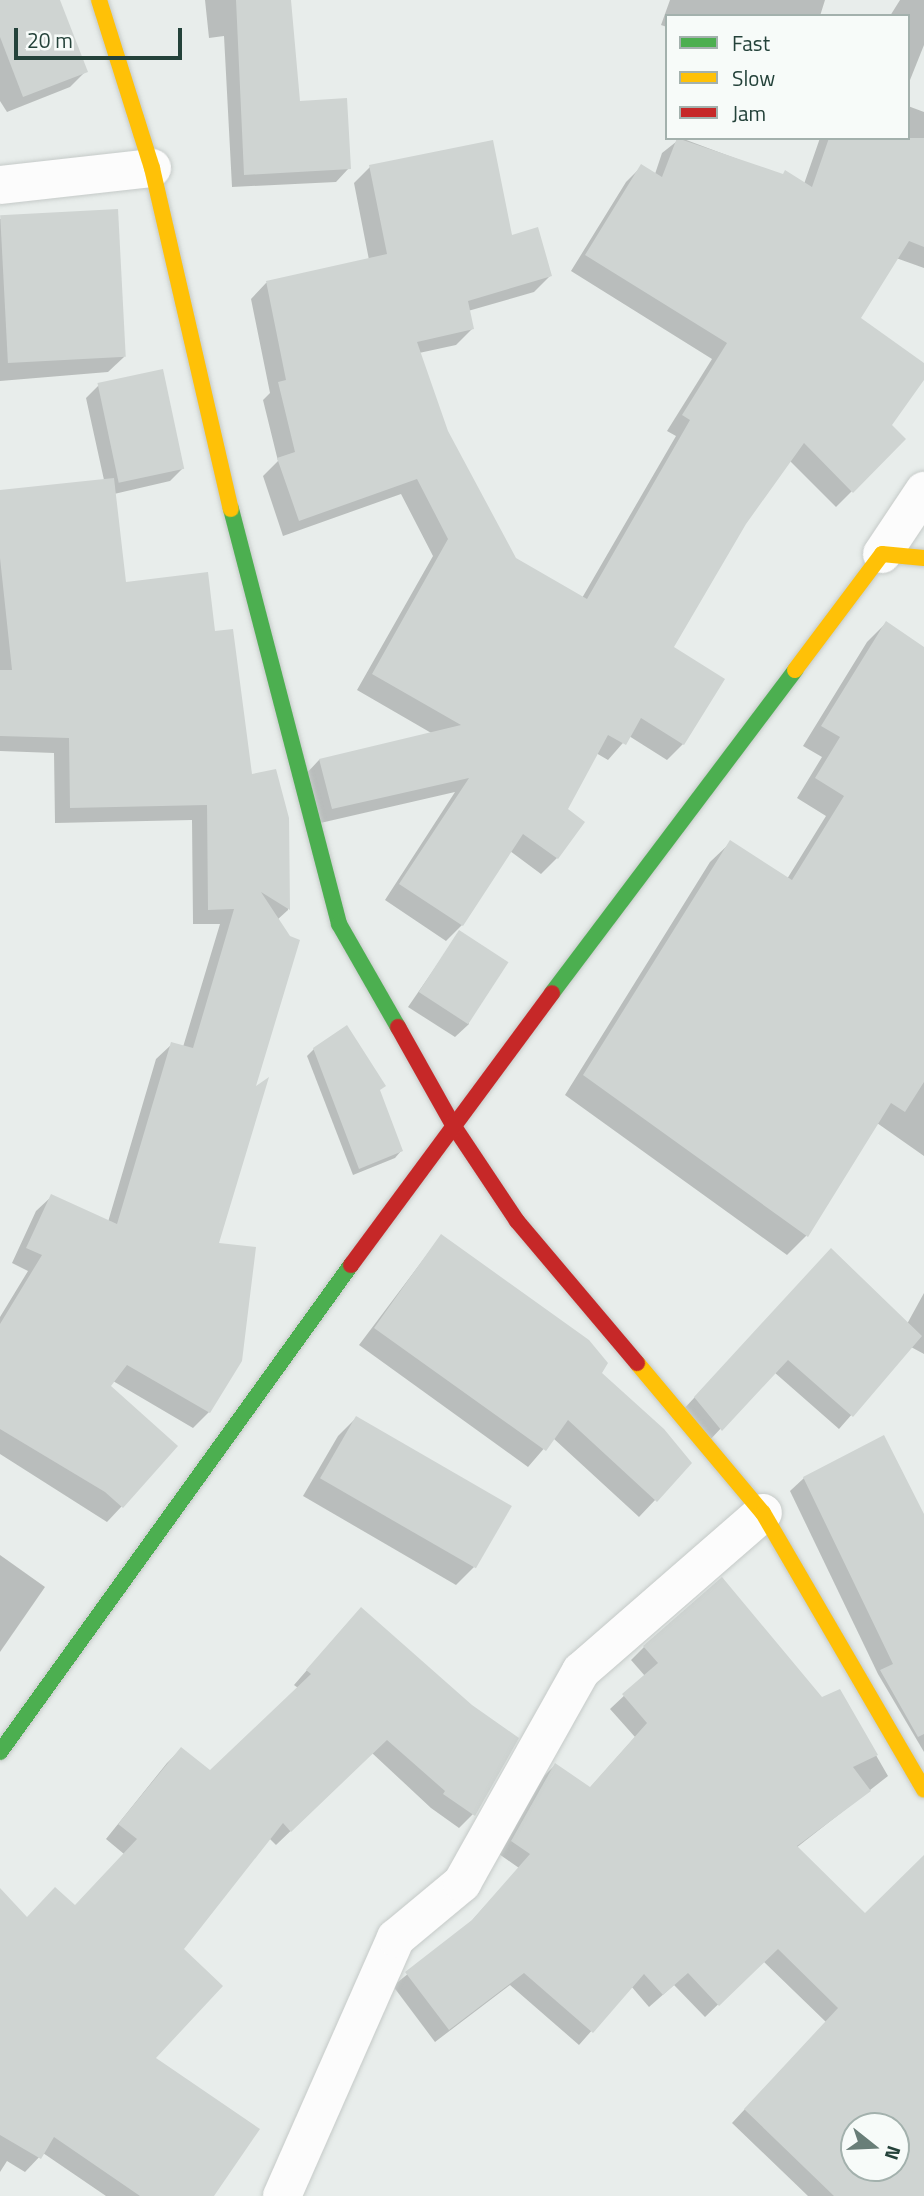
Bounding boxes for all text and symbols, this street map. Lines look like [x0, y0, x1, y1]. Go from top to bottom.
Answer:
scale bar [18, 14, 186, 58]
legend [665, 14, 910, 140]
text: 20 m [27, 24, 73, 56]
text: Fast [732, 27, 770, 59]
text: Slow [732, 62, 775, 94]
text: Jam [732, 97, 766, 129]
north arrow [840, 2112, 910, 2182]
text: N [878, 2142, 909, 2164]

